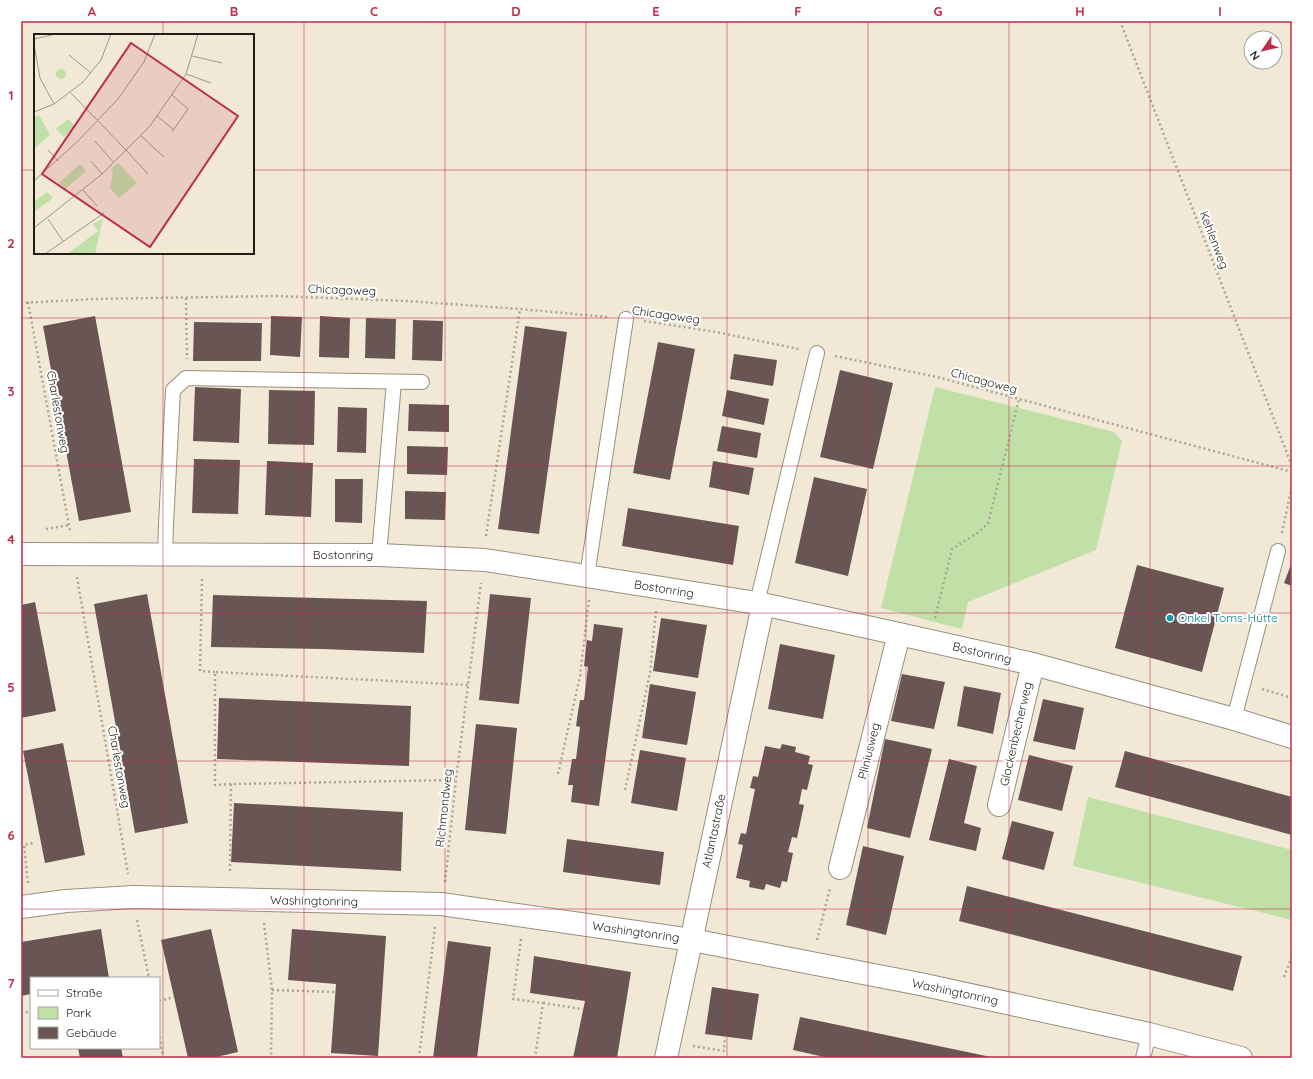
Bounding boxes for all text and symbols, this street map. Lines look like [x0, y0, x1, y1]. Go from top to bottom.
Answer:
text: A [88, 3, 97, 19]
text: B [230, 3, 238, 19]
text: C [370, 3, 378, 19]
text: D [511, 3, 521, 19]
text: E [652, 3, 660, 19]
text: F [794, 3, 802, 19]
text: G [933, 3, 943, 19]
text: H [1075, 3, 1085, 19]
text: I [1218, 3, 1222, 19]
north arrow [1243, 30, 1283, 70]
inset map [34, 34, 254, 254]
text: N [1247, 48, 1263, 63]
text: 1 [8, 87, 14, 103]
street label: Kehlenweg [1197, 209, 1232, 271]
text: 2 [7, 235, 15, 251]
street label: Chicagoweg [308, 281, 376, 298]
street label: Chicagoweg [631, 302, 701, 327]
street label: Chicagoweg [949, 364, 1019, 397]
street label: Charlestonweg [44, 370, 73, 454]
text: 3 [8, 383, 15, 399]
text: 4 [7, 531, 15, 547]
street label: Bostonring [313, 547, 373, 562]
street label: Bostonring [633, 576, 695, 601]
place label: Onkel Toms-Hütte [1178, 610, 1278, 625]
marker: Onkel Toms-Hütte [1165, 613, 1175, 623]
street label: Bostonring [951, 638, 1013, 667]
text: 5 [7, 679, 15, 695]
street label: Glockenbecherweg [996, 680, 1035, 788]
street label: Pliniusweg [854, 721, 883, 781]
street label: Charlestonweg [105, 725, 134, 809]
street label: Richmondweg [432, 768, 455, 848]
street label: Atlantastraße [698, 792, 729, 869]
text: 6 [7, 827, 15, 843]
street label: Washingtonring [270, 892, 358, 909]
street label: Washingtonring [591, 918, 681, 945]
text: 7 [7, 975, 15, 991]
street label: Washingtonring [911, 975, 1000, 1008]
legend [30, 977, 160, 1049]
text: Straße [66, 985, 103, 1000]
text: Park [66, 1005, 91, 1020]
text: Gebäude [66, 1025, 117, 1040]

